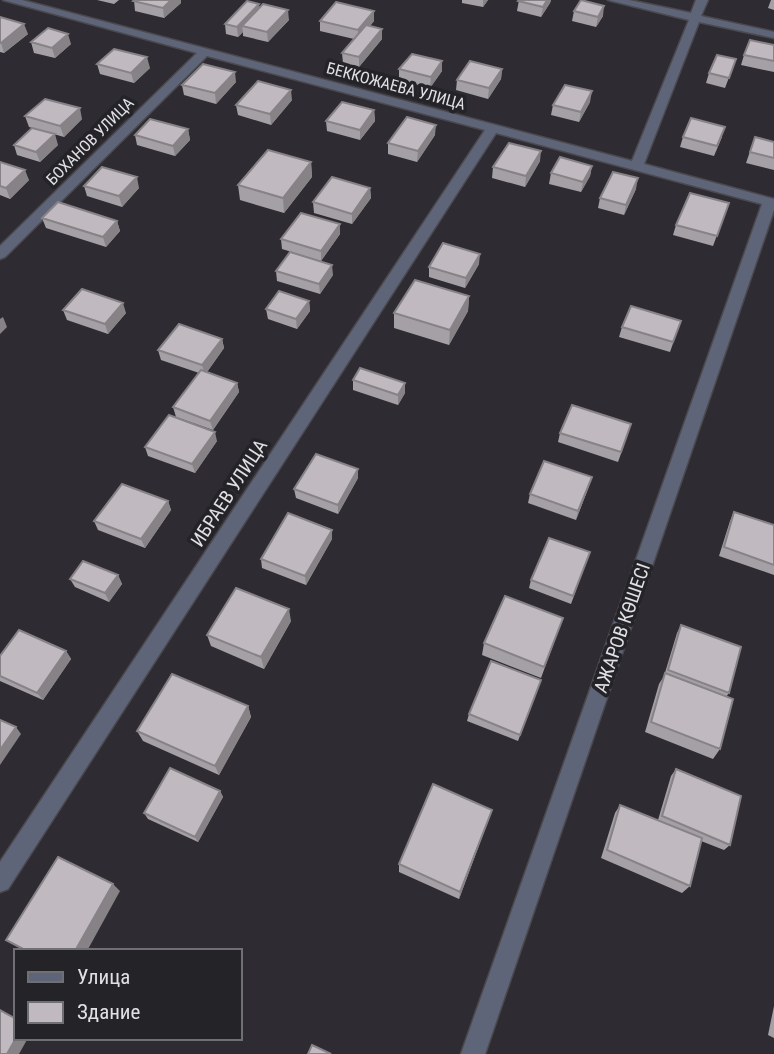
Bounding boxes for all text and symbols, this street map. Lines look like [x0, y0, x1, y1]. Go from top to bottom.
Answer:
street label: БЕККОЖАЕВА УЛИЦА [324, 58, 468, 114]
street label: БОХАНОВ УЛИЦА [42, 93, 138, 189]
street label: ИБРАЕВ УЛИЦА [186, 435, 272, 551]
street label: АЖАРОВ КӨШЕСІ [589, 560, 655, 696]
legend [14, 949, 242, 1040]
text: Улица [77, 965, 130, 989]
text: Здание [77, 1000, 141, 1024]

